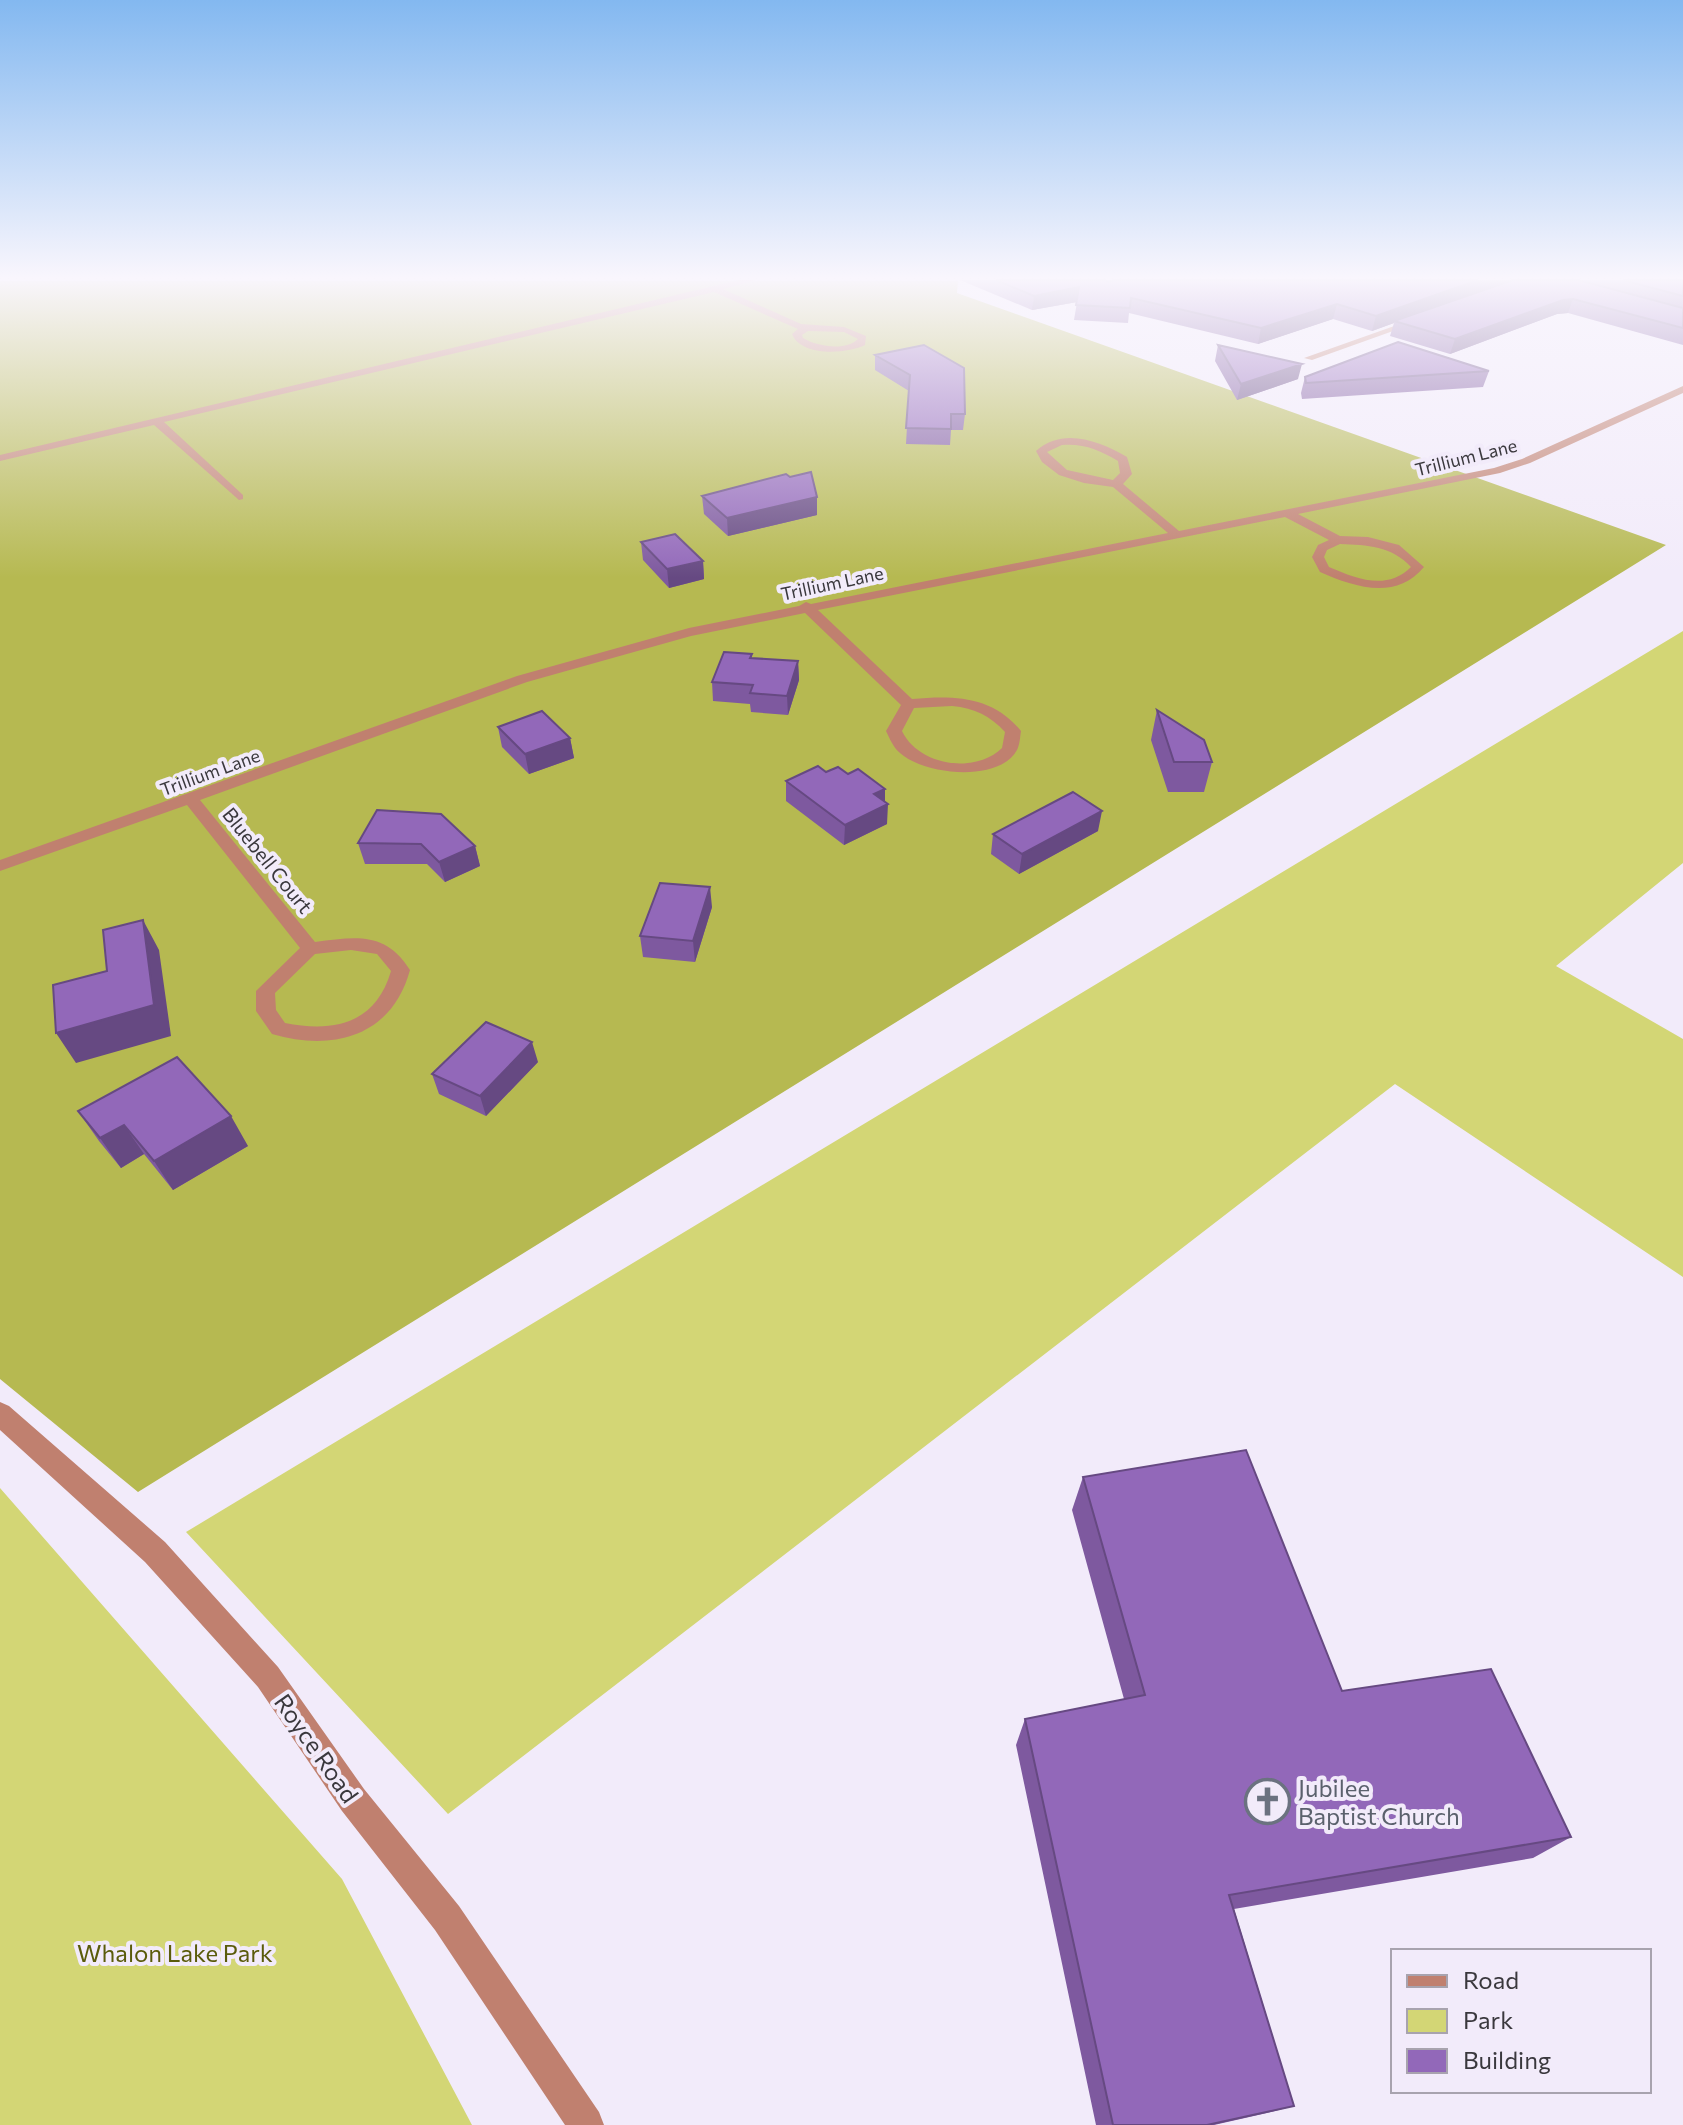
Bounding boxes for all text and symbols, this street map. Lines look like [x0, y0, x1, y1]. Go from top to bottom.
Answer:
street label: Trillium Lane [1413, 434, 1519, 480]
street label: Trillium Lane [779, 561, 885, 605]
street label: Trillium Lane [157, 744, 263, 800]
street label: Bluebell Court [218, 802, 318, 918]
street label: Royce Road [269, 1688, 365, 1808]
place label: Jubilee Baptist Church [1298, 1773, 1460, 1830]
church icon: Jubilee Baptist Church [1243, 1777, 1291, 1825]
park label: Whalon Lake Park [77, 1938, 273, 1967]
legend [1391, 1949, 1651, 2093]
text: Road [1463, 1965, 1519, 1994]
text: Park [1463, 2005, 1513, 2034]
text: Building [1463, 2045, 1551, 2074]

